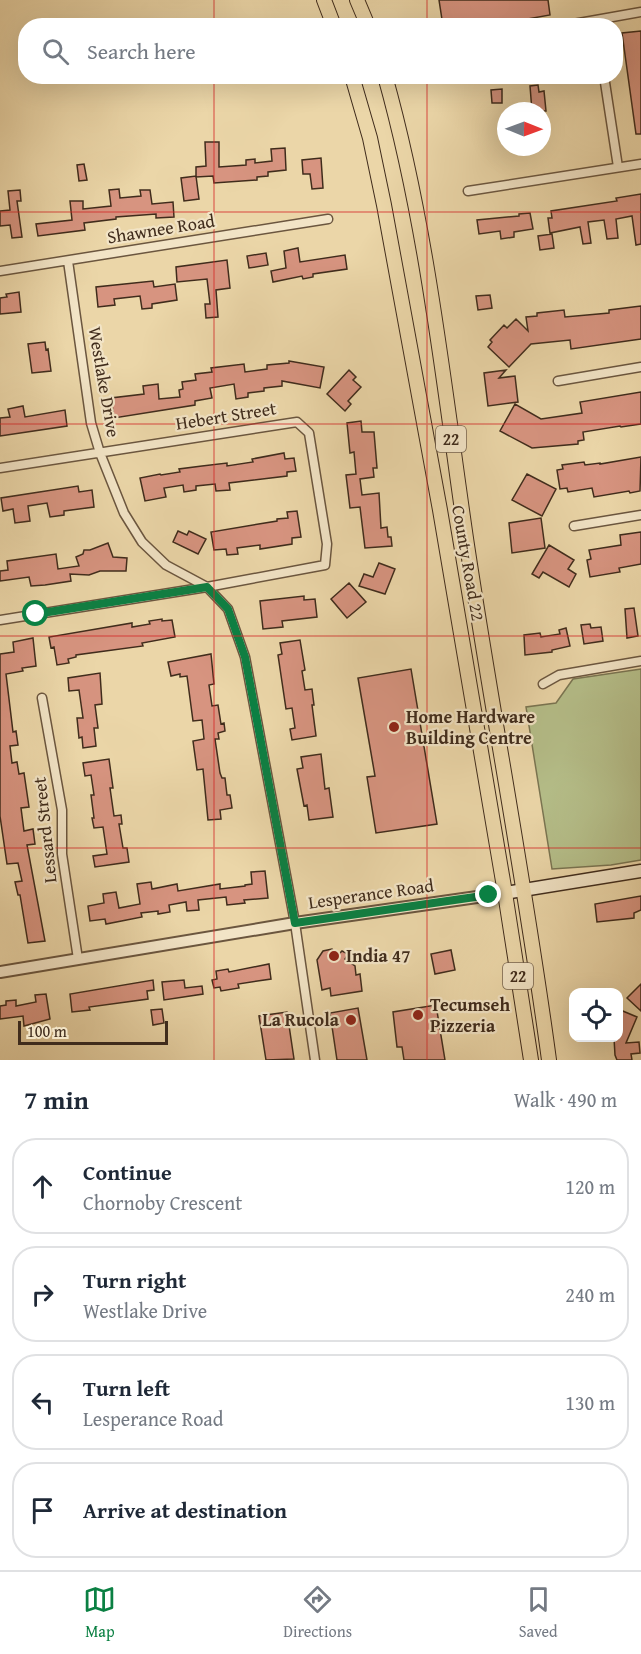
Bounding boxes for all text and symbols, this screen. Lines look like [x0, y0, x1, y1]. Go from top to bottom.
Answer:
search box [18, 18, 623, 84]
icon: search [39, 35, 72, 68]
text: Search here [87, 35, 196, 67]
north arrow [497, 102, 551, 156]
street label: Shawnee Road [105, 207, 217, 250]
street label: Westlake Drive [82, 325, 127, 439]
street label: Hebert Street [174, 394, 279, 437]
road number: 22 [436, 426, 466, 452]
street label: County Road 22 [445, 503, 492, 623]
route start [22, 600, 48, 626]
place label: Home Hardware Building Centre [406, 703, 535, 751]
marker: Home Hardware Building Centre [387, 720, 401, 734]
street label: Lessard Street [25, 775, 63, 884]
street label: Lesperance Road [306, 871, 436, 916]
route end [475, 881, 501, 907]
place label: India 47 [346, 942, 410, 969]
marker: India 47 [327, 949, 341, 963]
road number: 22 [503, 963, 533, 989]
map controls [569, 988, 623, 1042]
button: locate [569, 988, 623, 1042]
place label: Tecumseh Pizzeria [430, 991, 510, 1039]
place label: La Rucola [262, 1006, 340, 1033]
marker: Tecumseh Pizzeria [411, 1008, 425, 1022]
marker: La Rucola [344, 1013, 358, 1027]
scale bar [18, 1018, 168, 1046]
text: 100 m [27, 1019, 67, 1043]
text: 7 min [24, 1080, 89, 1119]
text: Walk · 490 m [514, 1085, 617, 1114]
text: Continue [83, 1156, 172, 1188]
icon: ahead [26, 1170, 59, 1203]
text: 120 m [565, 1172, 615, 1201]
text: Chornoby Crescent [83, 1188, 242, 1217]
text: Turn right [83, 1264, 186, 1296]
icon: right [26, 1278, 59, 1311]
text: 240 m [565, 1280, 615, 1309]
text: Westlake Drive [83, 1296, 207, 1325]
text: Turn left [83, 1372, 170, 1404]
icon: left [26, 1386, 59, 1419]
text: 130 m [565, 1388, 615, 1417]
text: Lesperance Road [83, 1404, 223, 1433]
icon: arrive [26, 1494, 59, 1527]
text: Arrive at destination [83, 1494, 287, 1526]
tab: Map [83, 1583, 116, 1643]
tab: Directions [283, 1583, 352, 1643]
tab: Saved [519, 1583, 558, 1643]

